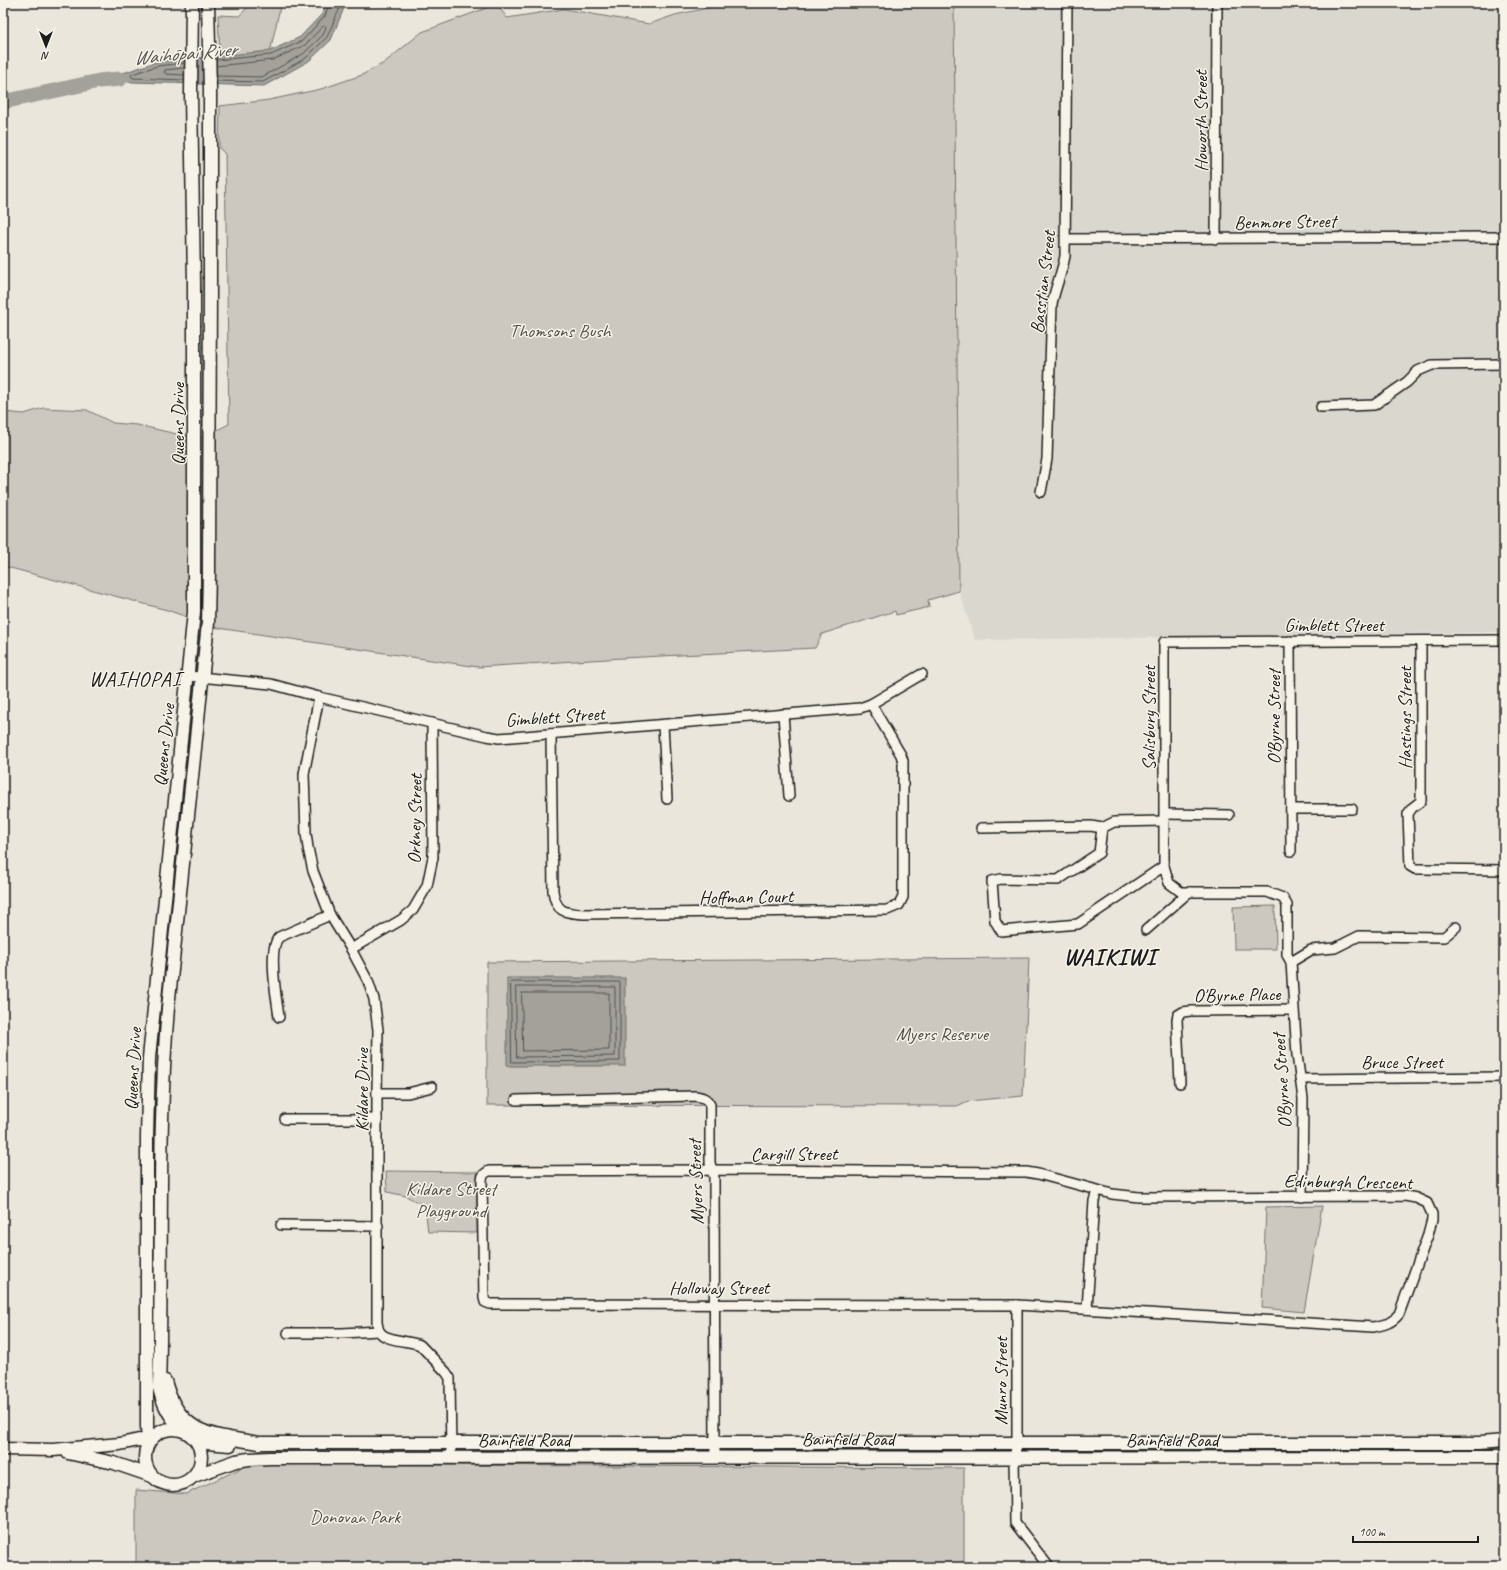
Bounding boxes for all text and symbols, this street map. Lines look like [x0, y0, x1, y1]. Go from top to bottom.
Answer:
north arrow [26, 26, 66, 66]
water label: Waihōpai River [133, 36, 241, 70]
text: N [40, 49, 49, 63]
street label: Howorth Street [1189, 69, 1213, 172]
street label: Benmore Street [1234, 209, 1339, 235]
street label: Basstian Street [1025, 228, 1061, 335]
park label: Thomsons Bush [509, 319, 612, 343]
street label: Queens Drive [166, 381, 190, 465]
street label: Gimblett Street [1284, 613, 1385, 637]
street label: Salisbury Street [1137, 664, 1161, 770]
street label: Hastings Street [1393, 665, 1417, 769]
district label: WAIHOPAI [89, 666, 185, 692]
street label: O'Byrne Street [1262, 667, 1286, 765]
street label: Queens Drive [148, 701, 180, 787]
street label: Gimblett Street [505, 701, 607, 732]
street label: Orkney Street [402, 772, 428, 864]
street label: Hoffman Court [699, 884, 795, 910]
district label: WAIKIWI [1064, 943, 1161, 972]
street label: O'Byrne Place [1193, 982, 1282, 1008]
park label: Myers Reserve [896, 1022, 990, 1046]
street label: Queens Drive [119, 1025, 147, 1111]
street label: O'Byrne Street [1267, 1030, 1297, 1129]
street label: Kildare Drive [350, 1047, 374, 1132]
street label: Bruce Street [1361, 1050, 1445, 1074]
street label: Myers Street [682, 1136, 709, 1225]
street label: Cargill Street [751, 1142, 839, 1166]
street label: Edinburgh Crescent [1284, 1169, 1414, 1195]
park label: Kildare Street Playground [406, 1177, 499, 1223]
street label: Holloway Street [669, 1276, 771, 1300]
street label: Munro Street [989, 1335, 1013, 1425]
street label: Bainfield Road [802, 1427, 898, 1451]
street label: Bainfield Road [478, 1428, 574, 1452]
street label: Bainfield Road [1126, 1428, 1222, 1452]
park label: Donovan Park [310, 1505, 401, 1529]
scale bar [1353, 1518, 1478, 1544]
text: 100 m [1359, 1524, 1386, 1540]

